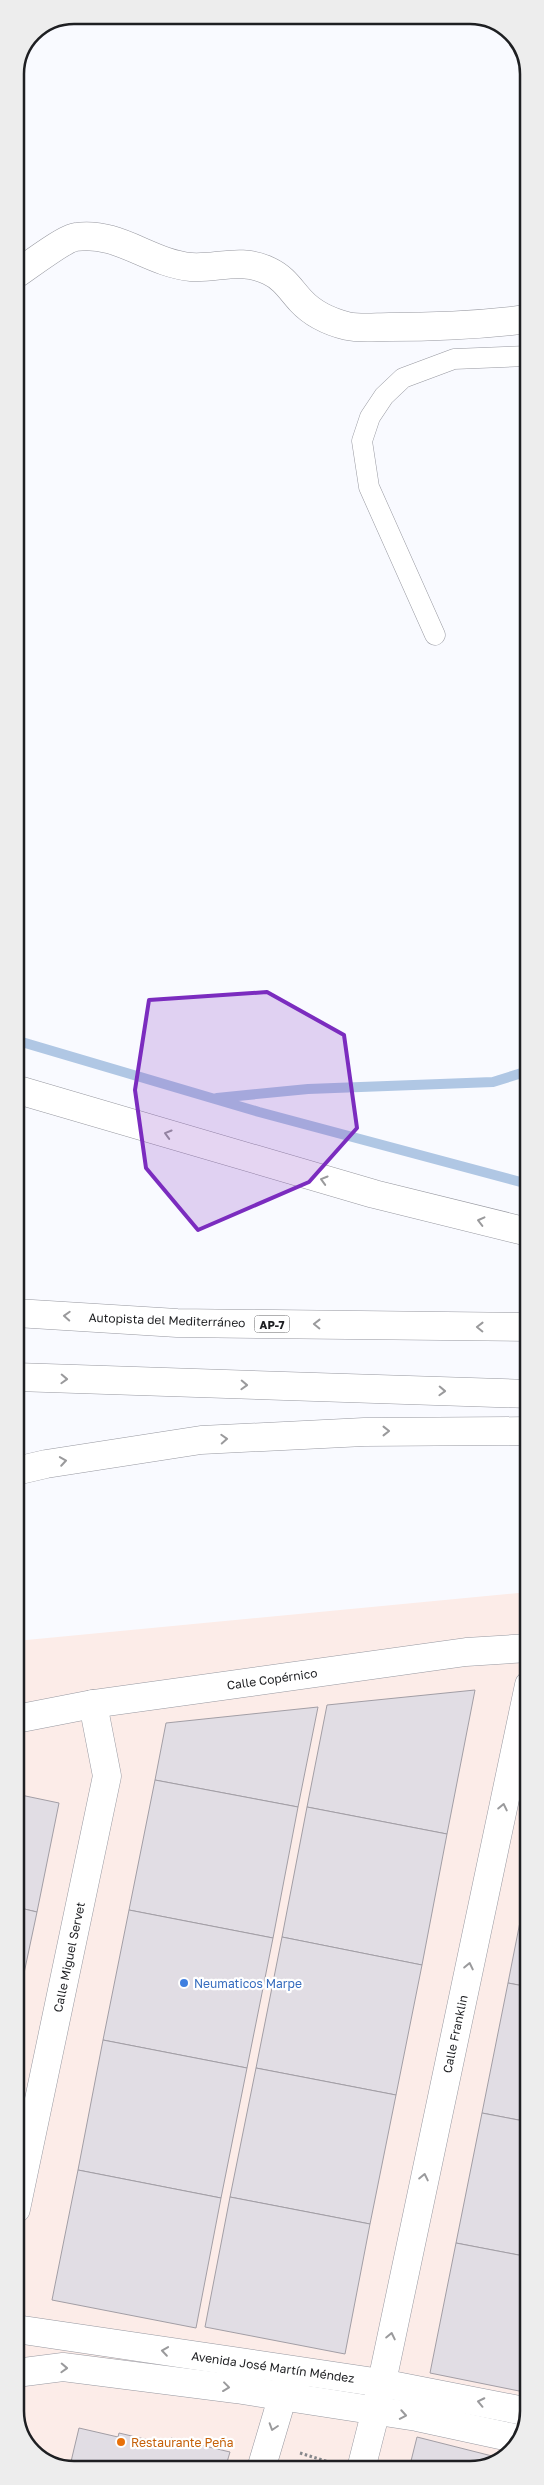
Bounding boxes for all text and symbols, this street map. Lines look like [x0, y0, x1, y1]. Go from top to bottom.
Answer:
one-way arrow [164, 1129, 173, 1139]
one-way arrow [320, 1175, 328, 1185]
one-way arrow [478, 1216, 486, 1226]
street label: Autopista del Mediterráneo [88, 1310, 246, 1330]
one-way arrow [63, 1311, 71, 1322]
road number: AP-7 [254, 1316, 290, 1332]
one-way arrow [313, 1319, 321, 1330]
one-way arrow [476, 1322, 484, 1332]
one-way arrow [61, 1374, 69, 1384]
one-way arrow [240, 1380, 248, 1390]
one-way arrow [438, 1386, 446, 1396]
one-way arrow [383, 1426, 391, 1436]
one-way arrow [220, 1434, 228, 1445]
one-way arrow [59, 1457, 68, 1467]
street label: Calle Copérnico [226, 1665, 318, 1693]
one-way arrow [497, 1803, 508, 1812]
street label: Calle Miguel Servet [50, 1900, 88, 2014]
one-way arrow [463, 1962, 474, 1971]
place label: Neumaticos Marpe [194, 1976, 302, 1991]
marker: Neumaticos Marpe [178, 1977, 190, 1989]
street label: Calle Franklin [439, 1994, 471, 2074]
one-way arrow [419, 2172, 429, 2181]
one-way arrow [385, 2331, 396, 2340]
one-way arrow [161, 2347, 170, 2357]
street label: Avenida José Martín Méndez [191, 2348, 355, 2386]
one-way arrow [61, 2363, 69, 2373]
one-way arrow [222, 2381, 230, 2392]
one-way arrow [477, 2397, 486, 2408]
one-way arrow [399, 2410, 408, 2420]
one-way arrow [268, 2423, 278, 2431]
place label: Restaurante Peña [131, 2435, 233, 2450]
marker: Restaurante Peña [115, 2436, 127, 2448]

